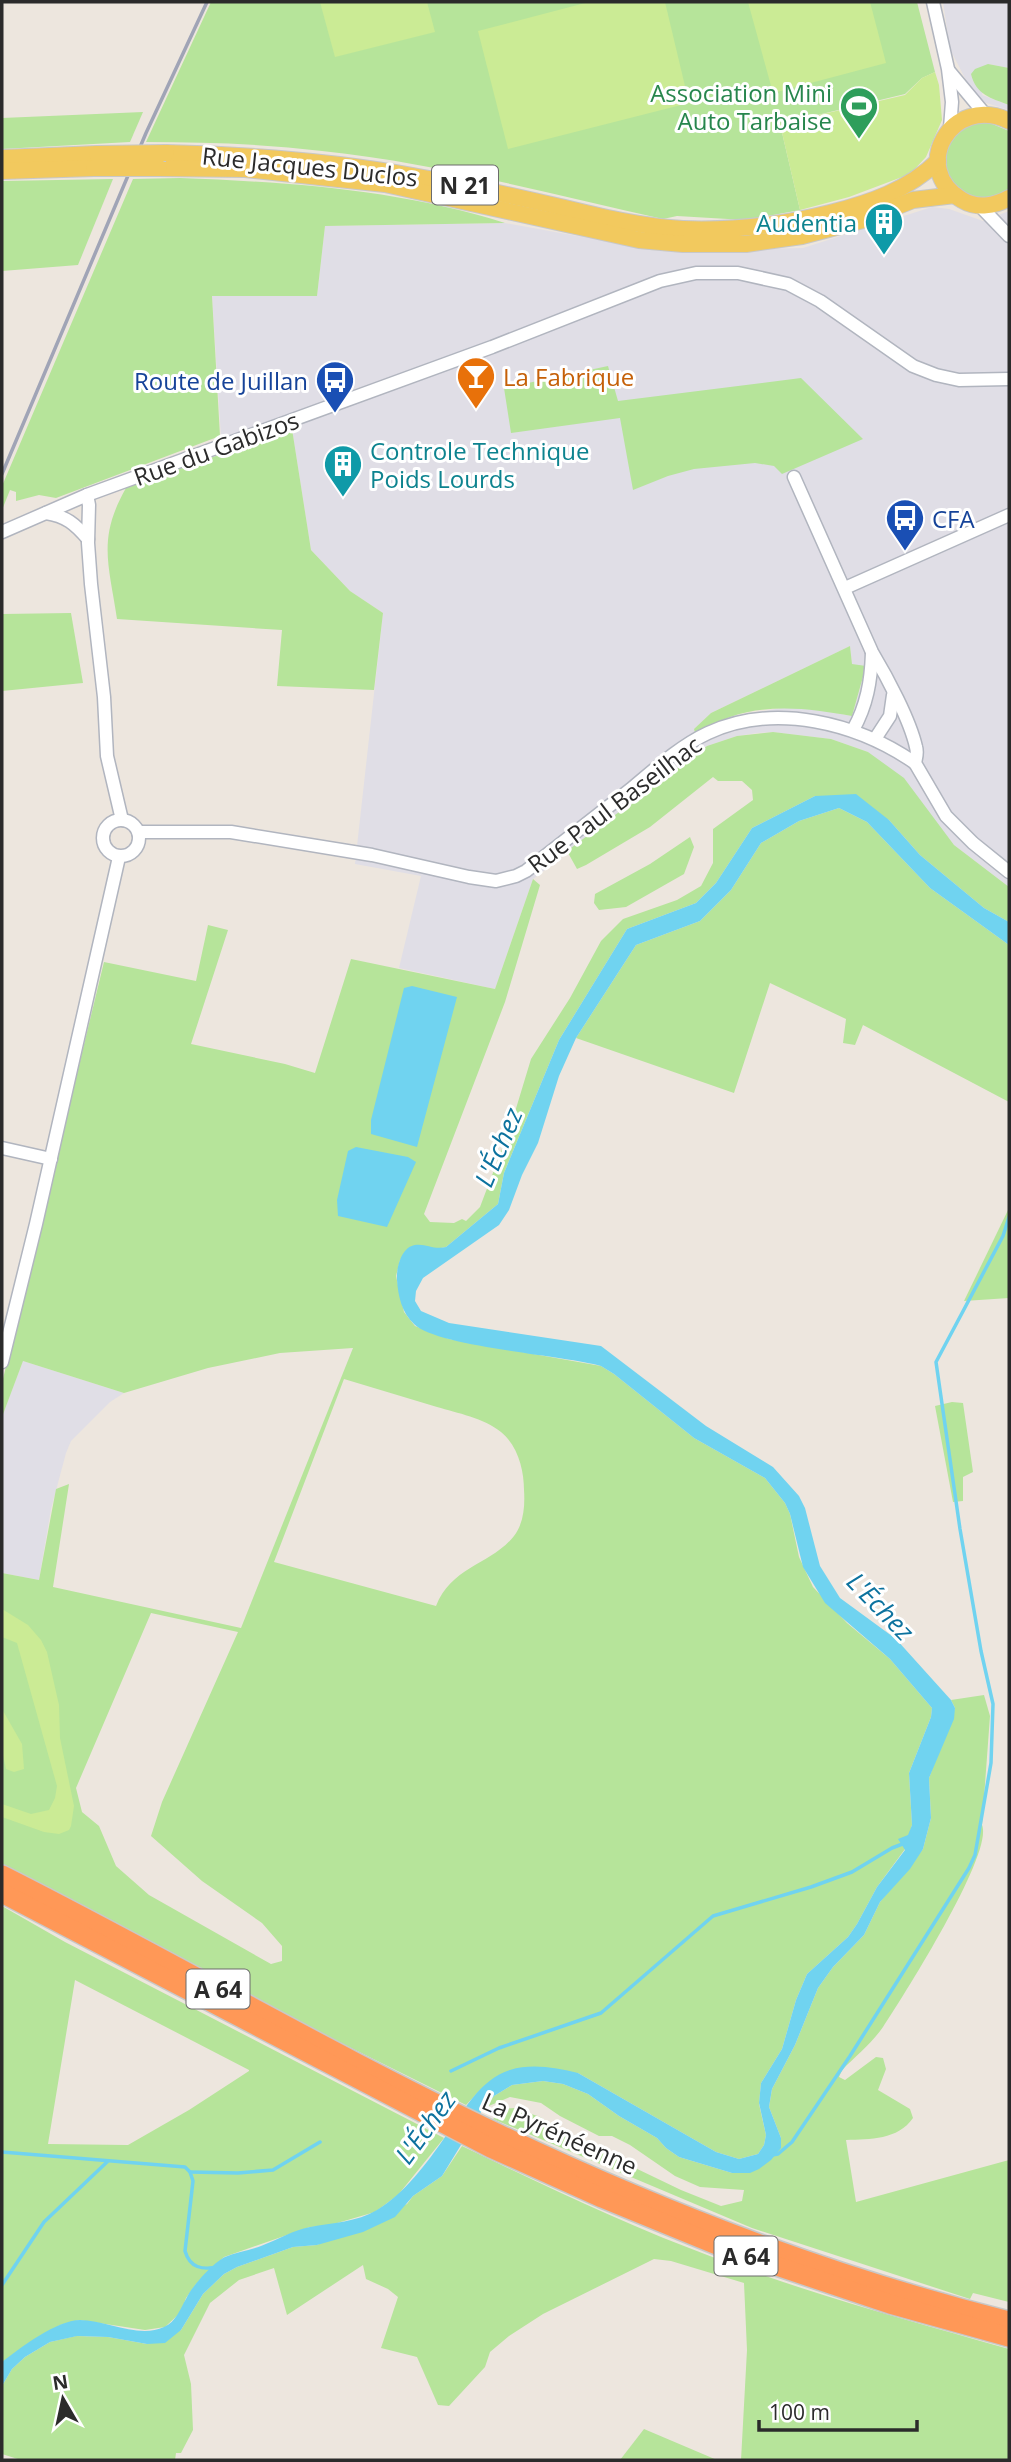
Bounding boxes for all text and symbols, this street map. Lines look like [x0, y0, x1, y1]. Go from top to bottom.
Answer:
place label: Association Mini Auto Tarbaise [650, 76, 832, 137]
sports icon: Association Mini Auto Tarbaise [838, 85, 880, 140]
street label: Rue Jacques Duclos [201, 138, 419, 194]
road number: N 21 [432, 166, 498, 204]
building icon: Audentia [863, 201, 905, 256]
place label: Audentia [756, 206, 857, 239]
bar icon: La Fabrique [455, 355, 497, 410]
bus stop icon: Route de Juillan [314, 359, 356, 414]
place label: La Fabrique [503, 360, 634, 393]
place label: Route de Juillan [134, 364, 308, 397]
street label: Rue du Gabizos [129, 403, 303, 493]
place label: Controle Technique Poids Lourds [370, 434, 589, 495]
building icon: Controle Technique Poids Lourds [322, 443, 364, 498]
bus stop icon: CFA [884, 497, 926, 552]
place label: CFA [932, 502, 976, 535]
street label: Rue Paul Baseilhac [520, 728, 708, 880]
water label: L'Échez [465, 1101, 531, 1192]
water label: L'Échez [839, 1564, 923, 1649]
road number: A 64 [186, 1970, 249, 2008]
water label: L'Échez [386, 2083, 464, 2171]
street label: La Pyrénéenne [477, 2084, 643, 2182]
road number: A 64 [714, 2236, 778, 2276]
north arrow [28, 2364, 98, 2434]
text: N [51, 2368, 70, 2396]
scale bar [759, 2388, 916, 2432]
text: 100 m [769, 2398, 830, 2426]

